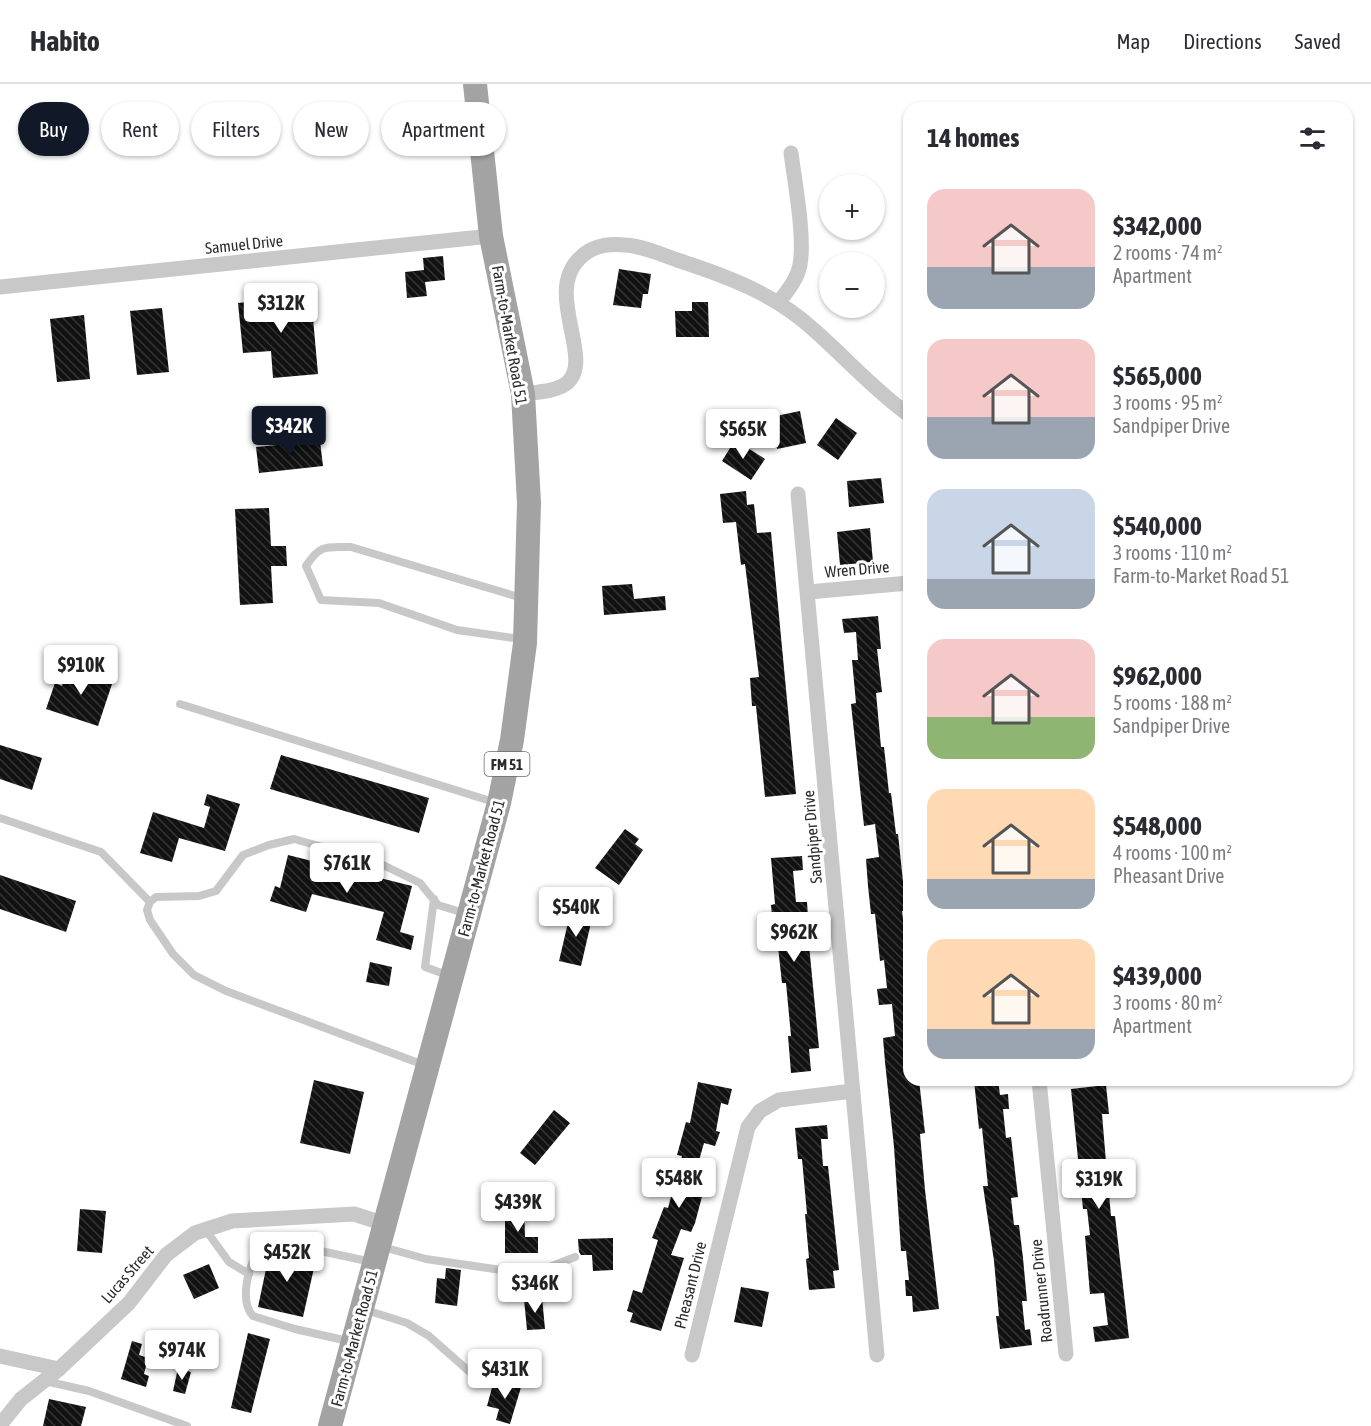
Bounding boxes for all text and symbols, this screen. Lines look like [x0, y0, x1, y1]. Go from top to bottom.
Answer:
text: Habito [30, 25, 100, 57]
text: Map [1116, 29, 1150, 53]
text: Directions [1183, 29, 1262, 53]
text: Saved [1295, 29, 1341, 53]
chip: Buy [18, 102, 89, 156]
chip: Rent [101, 102, 179, 156]
chip: Filters [191, 102, 281, 156]
chip: New [293, 102, 369, 156]
chip: Apartment [381, 102, 506, 156]
icon: filters [1296, 122, 1329, 155]
text: 14 homes [927, 123, 1020, 153]
map controls [819, 174, 885, 318]
button: + [819, 174, 885, 240]
text: $342,000 [1113, 211, 1202, 241]
icon: home [975, 213, 1047, 285]
street label: Samuel Drive [204, 231, 284, 257]
text: 2 rooms · 74 m² [1113, 241, 1223, 264]
button: − [819, 252, 885, 318]
street label: Farm-to-Market Road 51 [489, 264, 531, 406]
text: Apartment [1113, 264, 1192, 287]
pin: $312K [239, 283, 323, 334]
text: $312K [258, 291, 304, 314]
text: $565,000 [1113, 361, 1202, 391]
icon: home [975, 363, 1047, 435]
text: 3 rooms · 95 m² [1113, 391, 1223, 414]
pin: $342K [247, 406, 331, 457]
pin: $565K [701, 409, 785, 460]
text: $342K [266, 414, 312, 437]
text: Sandpiper Drive [1113, 414, 1230, 437]
text: $565K [720, 417, 766, 440]
text: $540,000 [1113, 511, 1202, 541]
icon: home [975, 513, 1047, 585]
text: 3 rooms · 110 m² [1113, 541, 1232, 564]
street label: Wren Drive [824, 557, 890, 581]
text: Farm-to-Market Road 51 [1113, 564, 1290, 587]
pin: $910K [39, 645, 123, 696]
text: $910K [58, 653, 104, 676]
text: $962,000 [1113, 661, 1202, 691]
icon: home [975, 663, 1047, 735]
text: 5 rooms · 188 m² [1113, 691, 1232, 714]
text: Sandpiper Drive [1113, 714, 1230, 737]
road number: FM 51 [484, 752, 530, 776]
street label: Sandpiper Drive [799, 790, 826, 884]
street label: Farm-to-Market Road 51 [454, 797, 508, 939]
text: $548,000 [1113, 811, 1202, 841]
icon: home [975, 813, 1047, 885]
text: 4 rooms · 100 m² [1113, 841, 1232, 864]
pin: $761K [305, 843, 389, 894]
text: $761K [324, 851, 370, 874]
text: Pheasant Drive [1113, 864, 1224, 887]
pin: $540K [534, 887, 618, 938]
text: $540K [553, 895, 599, 918]
pin: $962K [752, 912, 836, 963]
text: $962K [771, 920, 817, 943]
text: $439,000 [1113, 961, 1202, 991]
icon: home [975, 963, 1047, 1035]
text: 3 rooms · 80 m² [1113, 991, 1223, 1014]
text: Apartment [1113, 1014, 1192, 1037]
pin: $548K [637, 1158, 721, 1209]
pin: $319K [1057, 1159, 1141, 1210]
text: $548K [656, 1166, 702, 1189]
text: $319K [1076, 1167, 1122, 1190]
pin: $439K [476, 1182, 560, 1233]
text: $439K [495, 1190, 541, 1213]
pin: $452K [245, 1232, 329, 1283]
street label: Roadrunner Drive [1027, 1238, 1055, 1344]
text: $452K [264, 1240, 310, 1263]
street label: Pheasant Drive [670, 1240, 710, 1330]
street label: Lucas Street [97, 1241, 157, 1306]
pin: $346K [493, 1263, 577, 1314]
street label: Farm-to-Market Road 51 [327, 1267, 381, 1409]
text: $346K [512, 1271, 558, 1294]
pin: $974K [140, 1330, 224, 1381]
text: $974K [159, 1338, 205, 1361]
pin: $431K [463, 1349, 547, 1400]
text: $431K [482, 1357, 528, 1380]

